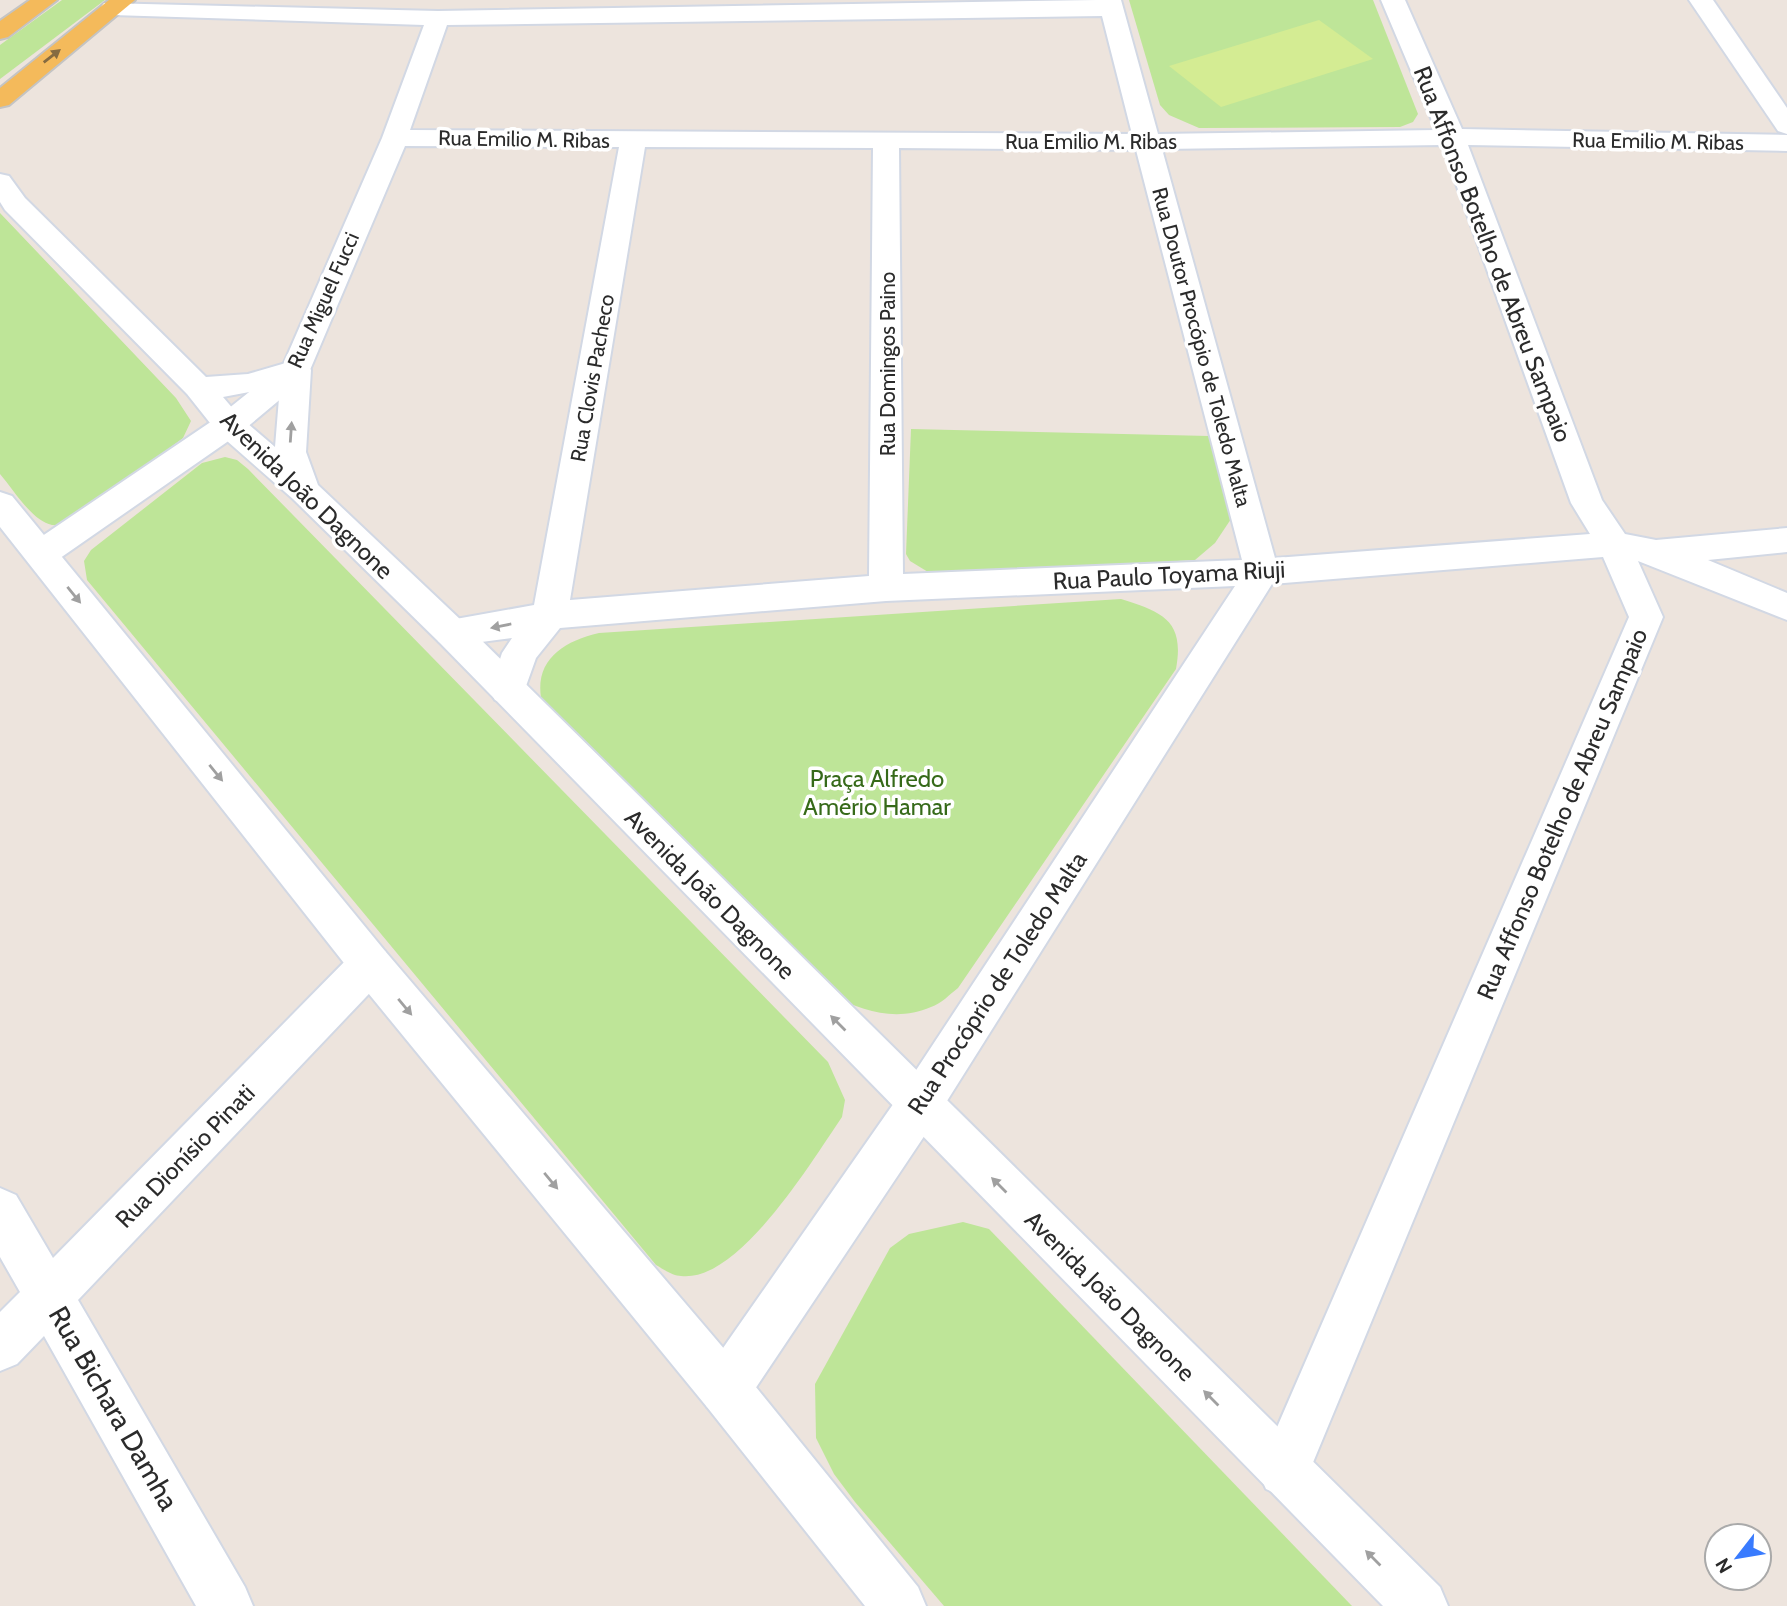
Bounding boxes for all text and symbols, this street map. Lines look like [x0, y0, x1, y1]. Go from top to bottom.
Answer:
one-way arrow [43, 49, 61, 63]
street label: Rua Affonso Botelho de Abreu Sampaio [1408, 62, 1578, 446]
street label: Rua Emilio M. Ribas [438, 125, 610, 153]
street label: Rua Emilio M. Ribas [1572, 127, 1744, 155]
street label: Rua Emilio M. Ribas [1005, 129, 1177, 154]
street label: Rua Doutor Procópio de Toledo Malta [1147, 185, 1257, 509]
street label: Rua Miguel Fucci [282, 228, 364, 372]
street label: Rua Domingos Paino [875, 272, 900, 456]
street label: Rua Clovis Pacheco [565, 292, 619, 464]
street label: Avenida João Dagnone [215, 405, 399, 585]
one-way arrow [286, 421, 297, 443]
street label: Rua Paulo Toyama Riuji [1052, 554, 1286, 596]
one-way arrow [66, 586, 81, 604]
one-way arrow [490, 621, 512, 632]
street label: Rua Affonso Botelho de Abreu Sampaio [1470, 624, 1654, 1004]
one-way arrow [208, 764, 223, 781]
park label: Praça Alfredo Amério Hamar [803, 764, 951, 821]
street label: Avenida João Dagnone [619, 803, 801, 985]
street label: Rua Procóprio de Toledo Malta [901, 846, 1093, 1120]
one-way arrow [397, 998, 412, 1015]
one-way arrow [830, 1015, 847, 1032]
street label: Rua Dionísio Pinati [109, 1078, 261, 1234]
one-way arrow [543, 1172, 559, 1190]
one-way arrow [990, 1176, 1007, 1193]
street label: Avenida João Dagnone [1019, 1205, 1201, 1387]
street label: Rua Bichara Damha [42, 1300, 186, 1517]
one-way arrow [1203, 1390, 1219, 1406]
north arrow [1703, 1522, 1773, 1592]
one-way arrow [1364, 1550, 1381, 1567]
text: N [1711, 1554, 1737, 1577]

